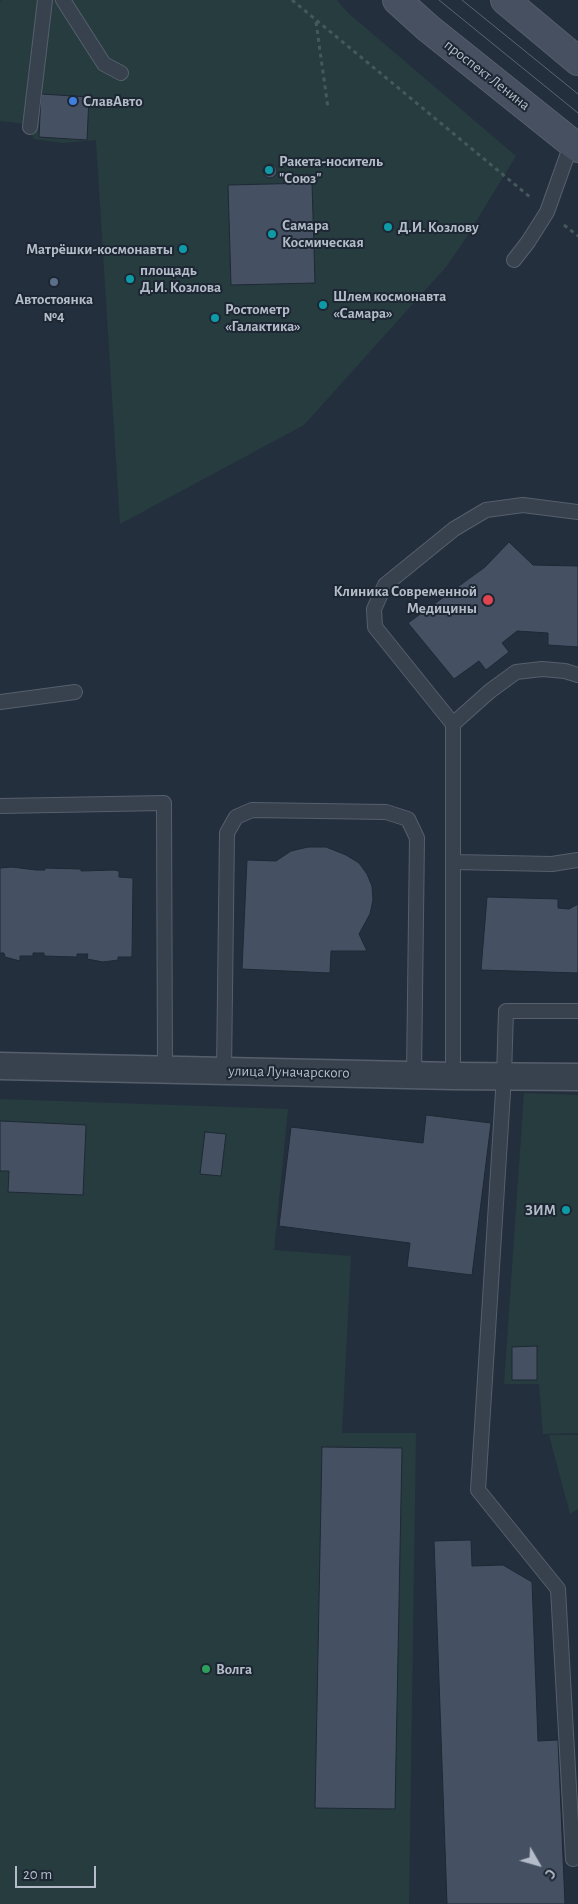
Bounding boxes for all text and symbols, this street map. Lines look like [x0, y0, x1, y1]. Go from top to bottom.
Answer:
street label: проспект Ленина [440, 36, 534, 114]
place label: СлавАвто [83, 92, 143, 110]
marker: СлавАвто [67, 95, 79, 107]
place label: Ракета-носитель "Союз" [279, 152, 383, 187]
marker: Ракета-носитель "Союз" [263, 164, 275, 176]
place label: Самара Космическая [282, 216, 364, 251]
place label: Д.И. Козлову [398, 218, 479, 236]
marker: Д.И. Козлову [382, 221, 394, 233]
marker: Самара Космическая [266, 228, 278, 240]
place label: Матрёшки-космонавты [26, 240, 173, 258]
marker: Матрёшки-космонавты [177, 243, 189, 255]
place label: площадь Д.И. Козлова [140, 261, 221, 296]
marker: площадь Д.И. Козлова [124, 273, 136, 285]
marker: Автостоянка №4 [48, 276, 60, 288]
place label: Шлем космонавта «Самара» [333, 287, 446, 322]
place label: Автостоянка №4 [15, 290, 93, 325]
marker: Шлем космонавта «Самара» [317, 299, 329, 311]
place label: Ростометр «Галактика» [225, 300, 301, 335]
marker: Ростометр «Галактика» [209, 312, 221, 324]
place label: Клиника Современной Медицины [333, 582, 477, 617]
marker: Клиника Современной Медицины [481, 593, 495, 607]
street label: улица Луначарского [228, 1062, 350, 1082]
place label: ЗИМ [525, 1201, 556, 1219]
marker: ЗИМ [560, 1204, 572, 1216]
place label: Волга [216, 1660, 252, 1678]
marker: Волга [200, 1663, 212, 1675]
north arrow [513, 1839, 563, 1889]
scale bar [18, 1856, 99, 1888]
text: С [542, 1866, 558, 1881]
text: 20 m [23, 1867, 52, 1882]

